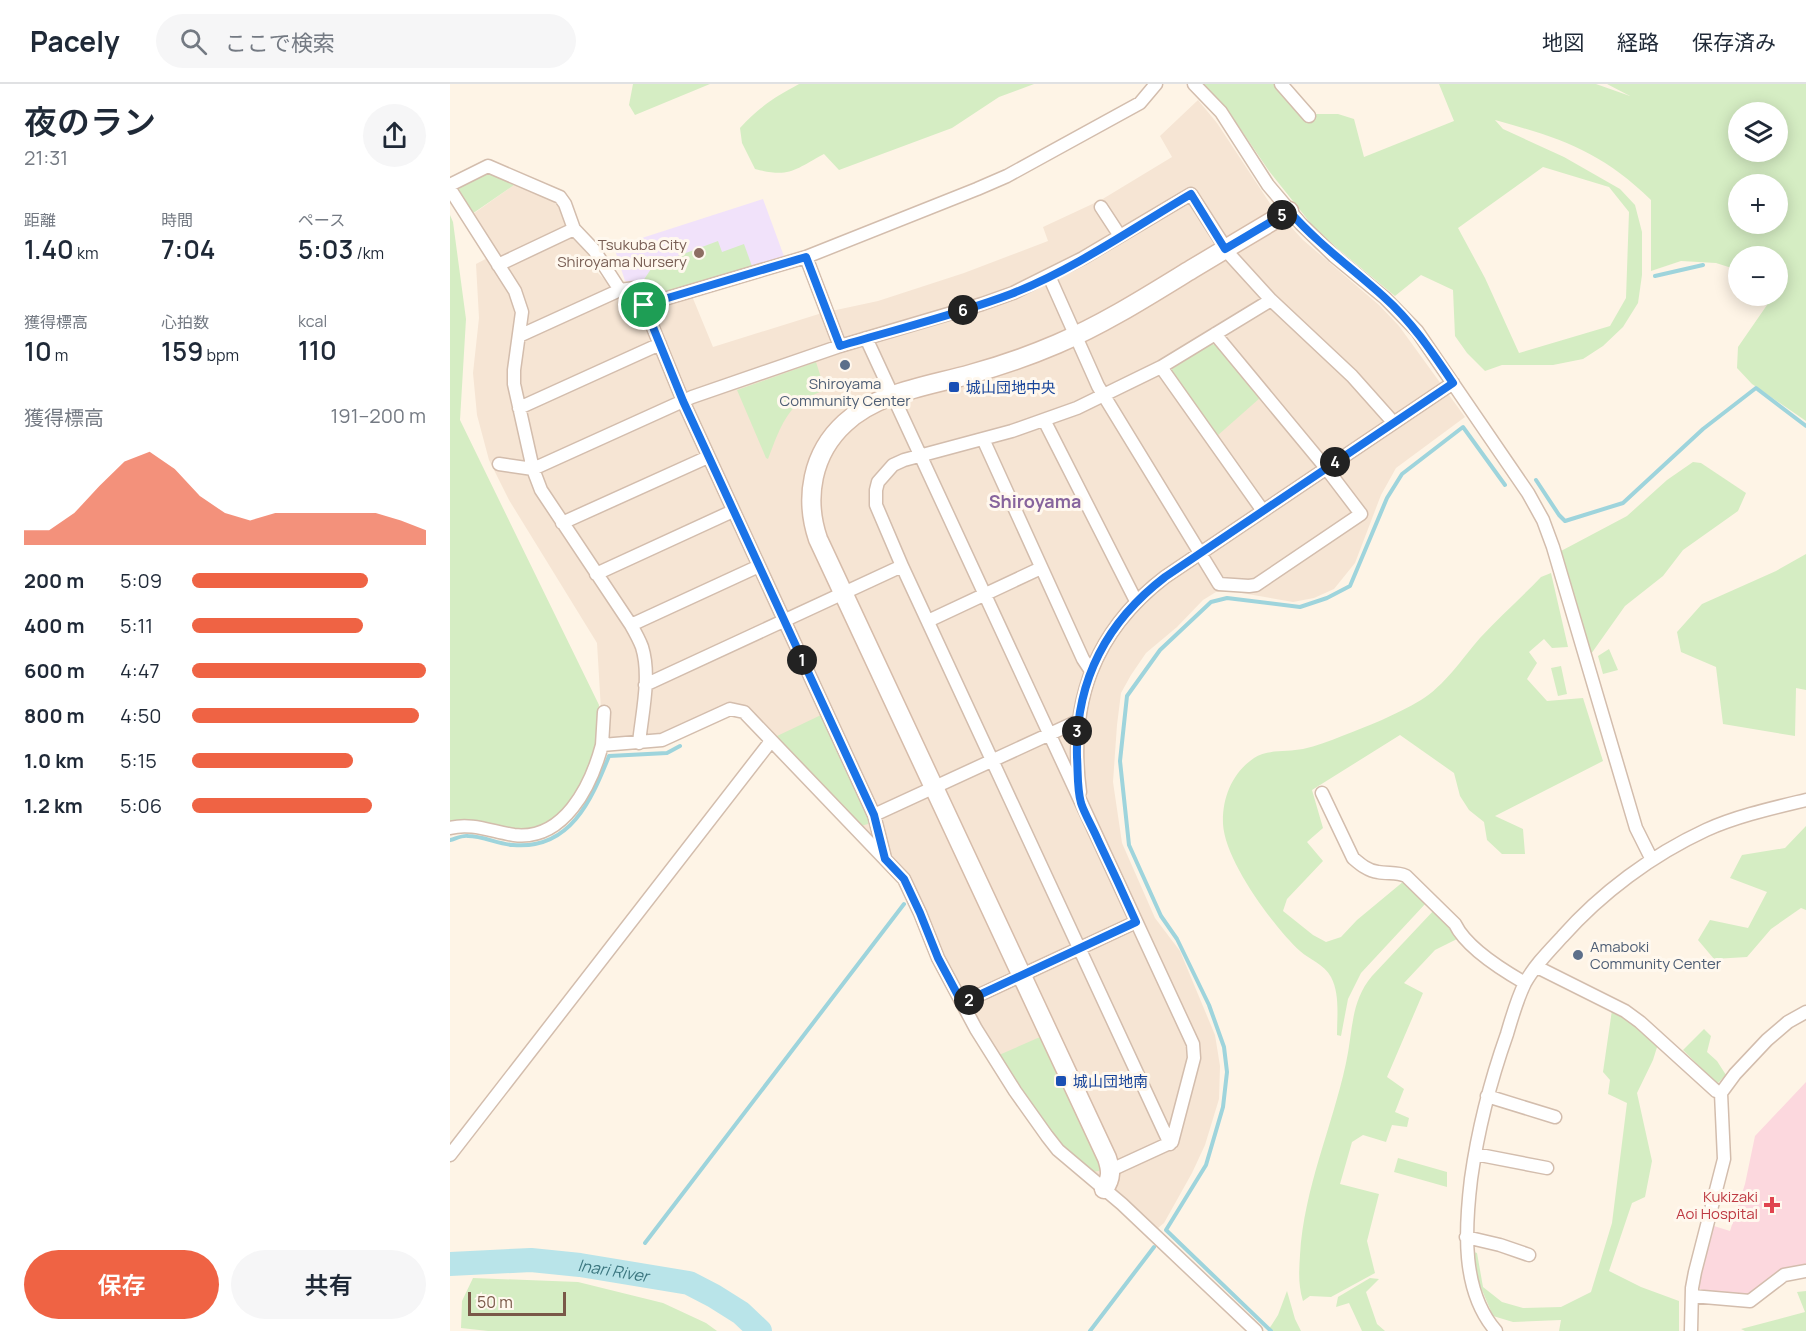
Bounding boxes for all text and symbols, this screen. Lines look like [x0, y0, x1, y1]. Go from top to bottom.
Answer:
search box [156, 14, 576, 68]
text: Pacely [30, 22, 120, 60]
icon: search [177, 25, 210, 58]
text: ここで検索 [225, 28, 335, 58]
text: 地図 [1542, 28, 1584, 56]
text: 経路 [1617, 28, 1659, 56]
text: 保存済み [1692, 28, 1776, 56]
text: 夜のラン [24, 99, 156, 144]
map controls [1728, 102, 1788, 306]
button: layers [1728, 102, 1788, 162]
button: share [363, 104, 426, 167]
text: 21:31 [24, 144, 68, 171]
button: + [1728, 174, 1788, 234]
pin: 5 [1267, 200, 1297, 230]
text: 5 [1277, 204, 1287, 226]
text: 距離 [24, 209, 56, 231]
text: 時間 [161, 209, 193, 231]
text: ペース [298, 209, 345, 231]
text: 1.40 [24, 231, 74, 267]
text: 7:04 [161, 231, 215, 267]
text: 5:03 [298, 231, 353, 267]
place label: Tsukuba City Shiroyama Nursery [557, 234, 687, 272]
text: km [74, 242, 98, 264]
text: /km [353, 242, 384, 264]
marker: Tsukuba City Shiroyama Nursery [692, 246, 706, 260]
button: − [1728, 246, 1788, 306]
pin [618, 279, 669, 330]
icon: arrive [627, 288, 660, 321]
pin: 6 [948, 295, 978, 325]
text: 6 [958, 299, 968, 321]
text: kcal [298, 310, 327, 332]
text: 獲得標高 [24, 311, 88, 333]
text: 心拍数 [161, 311, 209, 333]
text: 110 [298, 332, 337, 368]
text: 10 [24, 333, 52, 369]
text: 159 [161, 333, 203, 369]
text: m [52, 344, 68, 366]
text: bpm [203, 344, 239, 366]
marker: Shiroyama Community Center [838, 358, 852, 372]
place label: Shiroyama Community Center [779, 373, 911, 411]
place label: 城山団地中央 [966, 377, 1056, 398]
marker: 城山団地中央 [947, 380, 961, 394]
text: 191–200 m [330, 402, 426, 429]
text: 獲得標高 [24, 404, 104, 431]
pin: 4 [1320, 447, 1350, 477]
text: 4 [1330, 451, 1340, 473]
district label: Shiroyama [989, 489, 1081, 513]
text: 200 m [24, 567, 84, 594]
text: 5:09 [120, 567, 162, 594]
text: 400 m [24, 612, 84, 639]
text: 5:11 [120, 612, 153, 639]
pin: 1 [787, 645, 817, 675]
text: 1 [798, 649, 806, 671]
text: 600 m [24, 657, 85, 684]
text: 4:47 [120, 657, 160, 684]
text: 800 m [24, 702, 85, 729]
text: 4:50 [120, 702, 162, 729]
pin: 3 [1062, 716, 1092, 746]
text: 3 [1072, 720, 1082, 742]
text: 1.0 km [24, 747, 84, 774]
text: 5:15 [120, 747, 157, 774]
text: 1.2 km [24, 792, 83, 819]
text: 5:06 [120, 792, 162, 819]
place label: Amaboki Community Center [1590, 936, 1722, 974]
marker: Amaboki Community Center [1571, 948, 1585, 962]
pin: 2 [954, 985, 984, 1015]
text: 2 [964, 989, 974, 1011]
place label: 城山団地南 [1073, 1071, 1148, 1092]
marker: 城山団地南 [1054, 1074, 1068, 1088]
place label: Kukizaki Aoi Hospital [1676, 1186, 1758, 1224]
marker: Kukizaki Aoi Hospital [1763, 1196, 1781, 1214]
button: 保存 [24, 1250, 219, 1319]
button: 共有 [231, 1250, 426, 1319]
water label: Inari River [577, 1254, 653, 1288]
scale bar [468, 1289, 566, 1316]
text: 50 m [477, 1291, 513, 1313]

